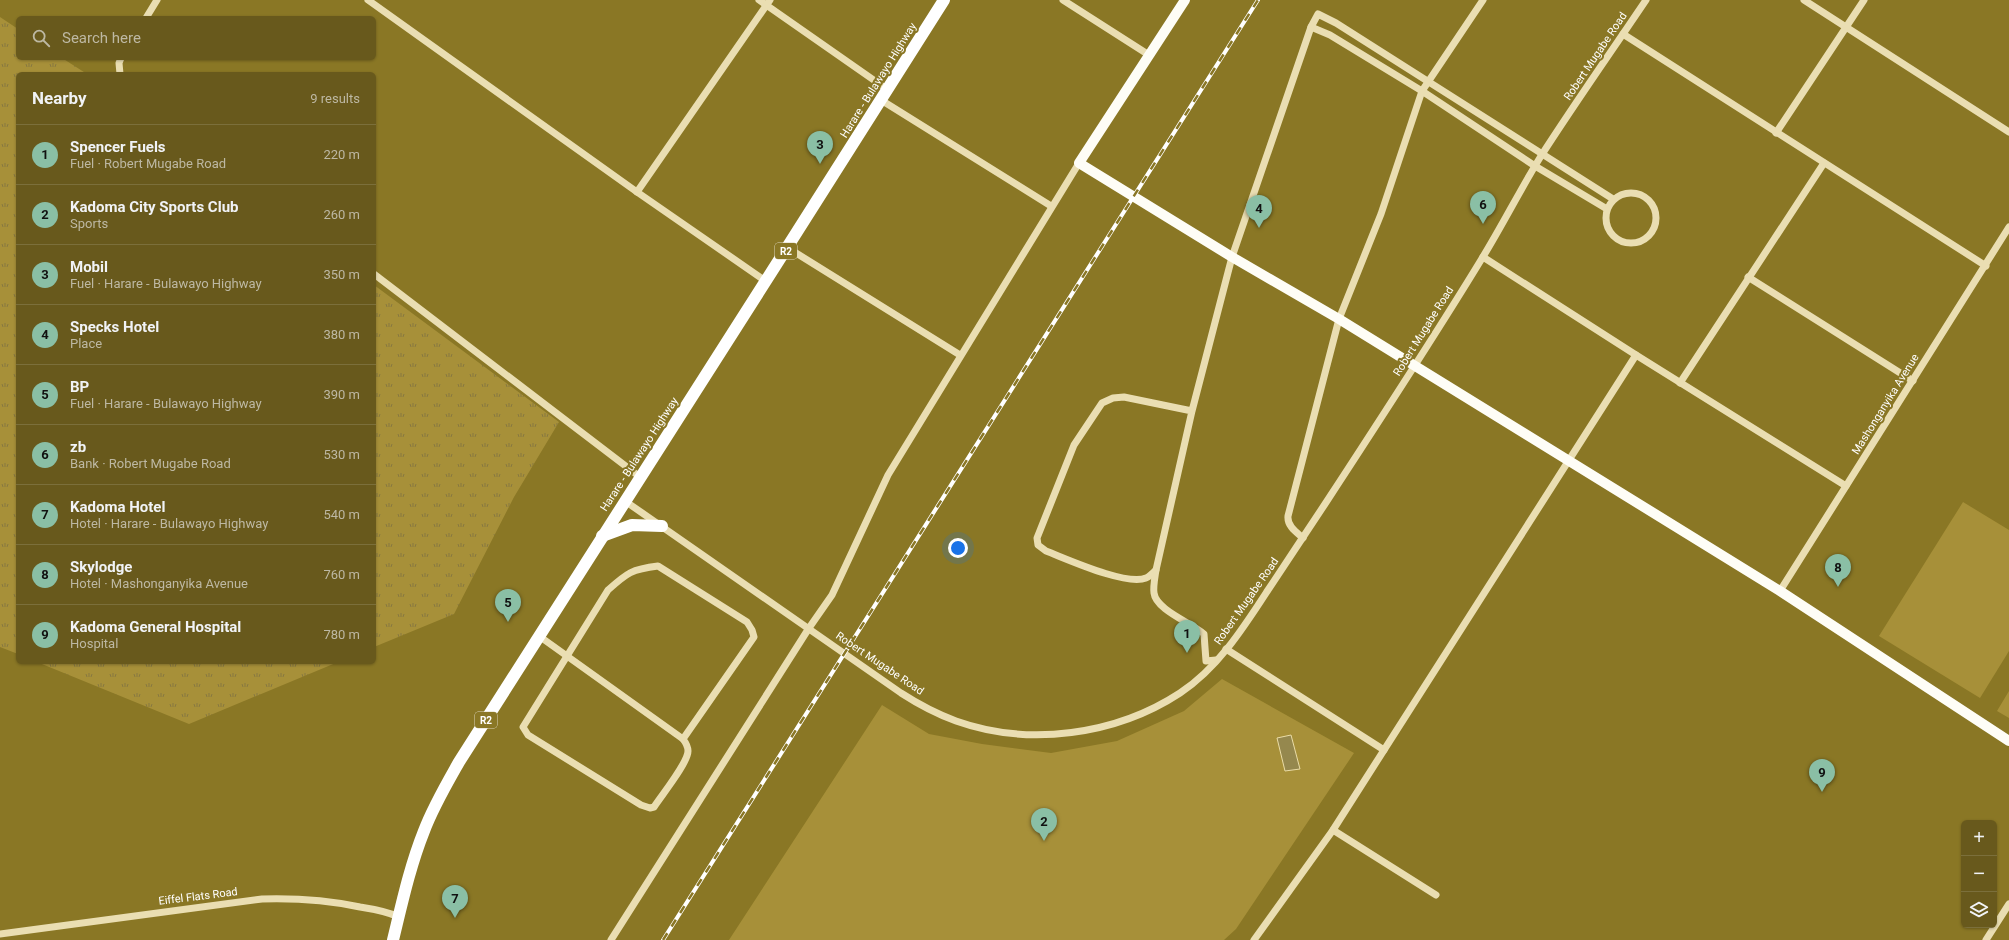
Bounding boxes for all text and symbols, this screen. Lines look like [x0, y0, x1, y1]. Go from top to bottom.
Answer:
street label: Robert Mugabe Road [1561, 10, 1630, 103]
search box [16, 16, 376, 60]
street label: Harare - Bulawayo Highway [838, 20, 920, 140]
icon: search [30, 27, 52, 49]
text: Search here [62, 29, 141, 47]
text: Nearby [32, 88, 87, 108]
text: 9 results [310, 91, 360, 106]
pin: 3 [807, 131, 833, 164]
text: Spencer Fuels [70, 138, 166, 156]
text: 1 [41, 147, 49, 162]
text: 220 m [323, 147, 360, 162]
text: Fuel · Robert Mugabe Road [70, 156, 226, 171]
pin: 6 [1470, 191, 1496, 224]
pin: 4 [1246, 195, 1272, 228]
text: Kadoma City Sports Club [70, 198, 239, 216]
text: 2 [41, 207, 49, 222]
text: 260 m [323, 207, 360, 222]
text: Sports [70, 216, 108, 231]
road number: R2 [775, 243, 797, 259]
text: Mobil [70, 258, 108, 276]
text: 3 [41, 267, 49, 282]
text: 350 m [323, 267, 360, 282]
text: Fuel · Harare - Bulawayo Highway [70, 276, 262, 291]
street label: Robert Mugabe Road [1391, 284, 1456, 378]
text: Specks Hotel [70, 318, 159, 336]
text: 4 [41, 327, 49, 342]
text: 380 m [323, 327, 360, 342]
text: Place [70, 336, 102, 351]
street label: Mashonganyika Avenue [1849, 351, 1922, 457]
text: BP [70, 378, 89, 396]
text: 5 [41, 387, 49, 402]
text: 390 m [323, 387, 360, 402]
street label: Harare - Bulawayo Highway [598, 394, 682, 514]
text: Fuel · Harare - Bulawayo Highway [70, 396, 262, 411]
text: zb [70, 438, 86, 456]
text: 6 [41, 447, 49, 462]
text: 530 m [323, 447, 360, 462]
text: Bank · Robert Mugabe Road [70, 456, 231, 471]
text: Kadoma Hotel [70, 498, 165, 516]
text: 7 [41, 507, 49, 522]
text: 540 m [323, 507, 360, 522]
text: Hotel · Harare - Bulawayo Highway [70, 516, 268, 531]
your location [948, 538, 968, 558]
pin: 8 [1825, 554, 1851, 587]
street label: Robert Mugabe Road [1211, 555, 1281, 647]
text: Skylodge [70, 558, 132, 576]
text: 8 [41, 567, 49, 582]
text: 760 m [323, 567, 360, 582]
text: Hotel · Mashonganyika Avenue [70, 576, 248, 591]
pin: 5 [495, 589, 521, 622]
text: Kadoma General Hospital [70, 618, 241, 636]
pin: 1 [1174, 620, 1200, 653]
text: 9 [41, 627, 49, 642]
text: 780 m [323, 627, 360, 642]
street label: Robert Mugabe Road [833, 629, 926, 698]
text: Hospital [70, 636, 118, 651]
road number: R2 [475, 712, 497, 728]
pin: 9 [1809, 759, 1835, 792]
pin: 2 [1031, 808, 1057, 841]
map controls [1961, 820, 1997, 928]
button: + [1961, 820, 1997, 856]
button: − [1961, 856, 1997, 892]
street label: Eiffel Flats Road [158, 885, 238, 908]
pin: 7 [442, 885, 468, 918]
button: layers [1961, 892, 1997, 928]

